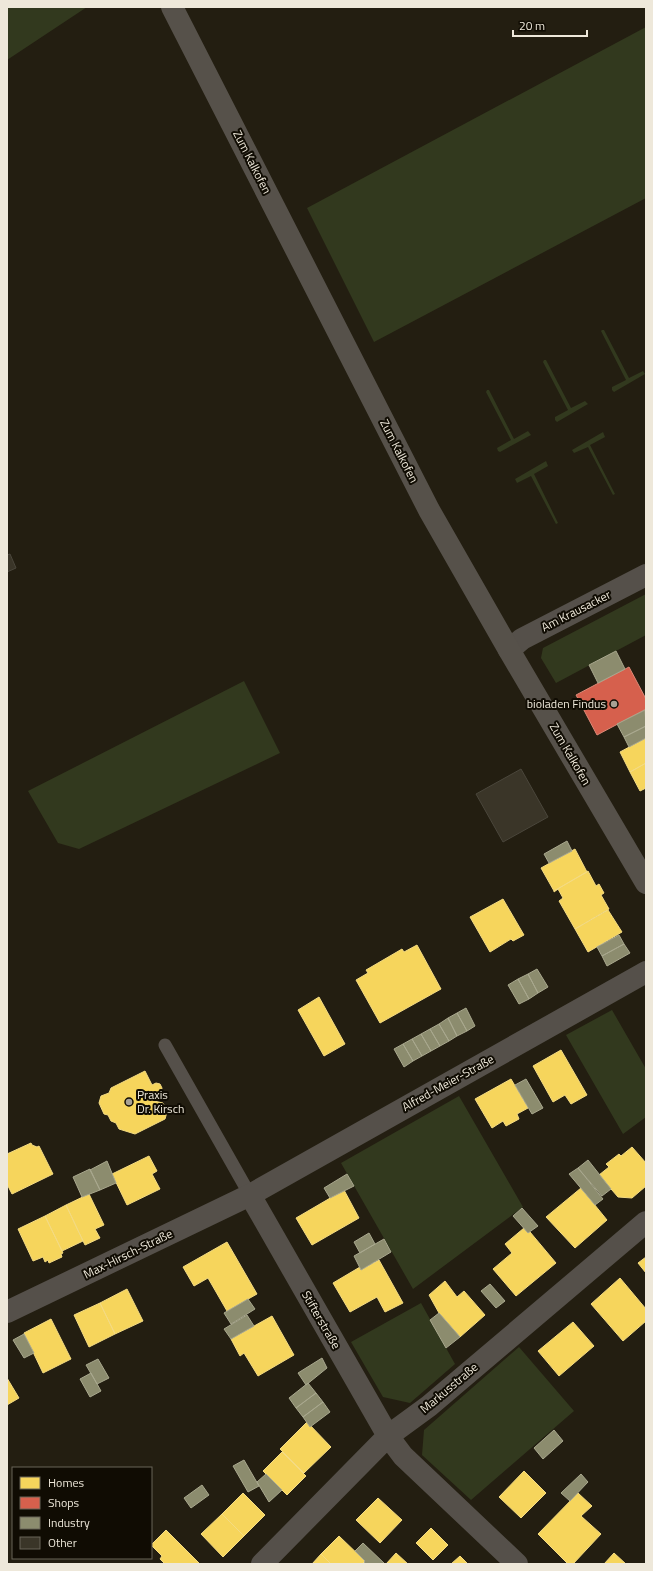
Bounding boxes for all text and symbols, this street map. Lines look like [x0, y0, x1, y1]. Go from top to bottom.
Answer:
scale bar [513, 12, 587, 38]
text: 20 m [519, 16, 545, 35]
street label: Zum Kalkofen [228, 127, 277, 197]
street label: Zum Kalkofen [375, 416, 424, 486]
street label: Am Krausacker [538, 585, 614, 636]
place label: bioladen Findus [527, 694, 606, 713]
marker: bioladen Findus [609, 699, 619, 709]
street label: Zum Kalkofen [545, 719, 596, 788]
street label: Alfred-Meier-Straße [398, 1049, 497, 1116]
place label: Praxis Dr. Kirsch [137, 1085, 184, 1118]
marker: Praxis Dr. Kirsch [124, 1097, 134, 1107]
street label: Max-Hirsch-Straße [80, 1224, 176, 1283]
street label: Stifterstraße [297, 1287, 346, 1352]
street label: Markusstraße [415, 1358, 482, 1418]
legend [12, 1467, 152, 1559]
text: Homes [48, 1473, 84, 1492]
text: Shops [48, 1493, 80, 1512]
text: Industry [48, 1513, 90, 1532]
text: Other [48, 1533, 77, 1552]

